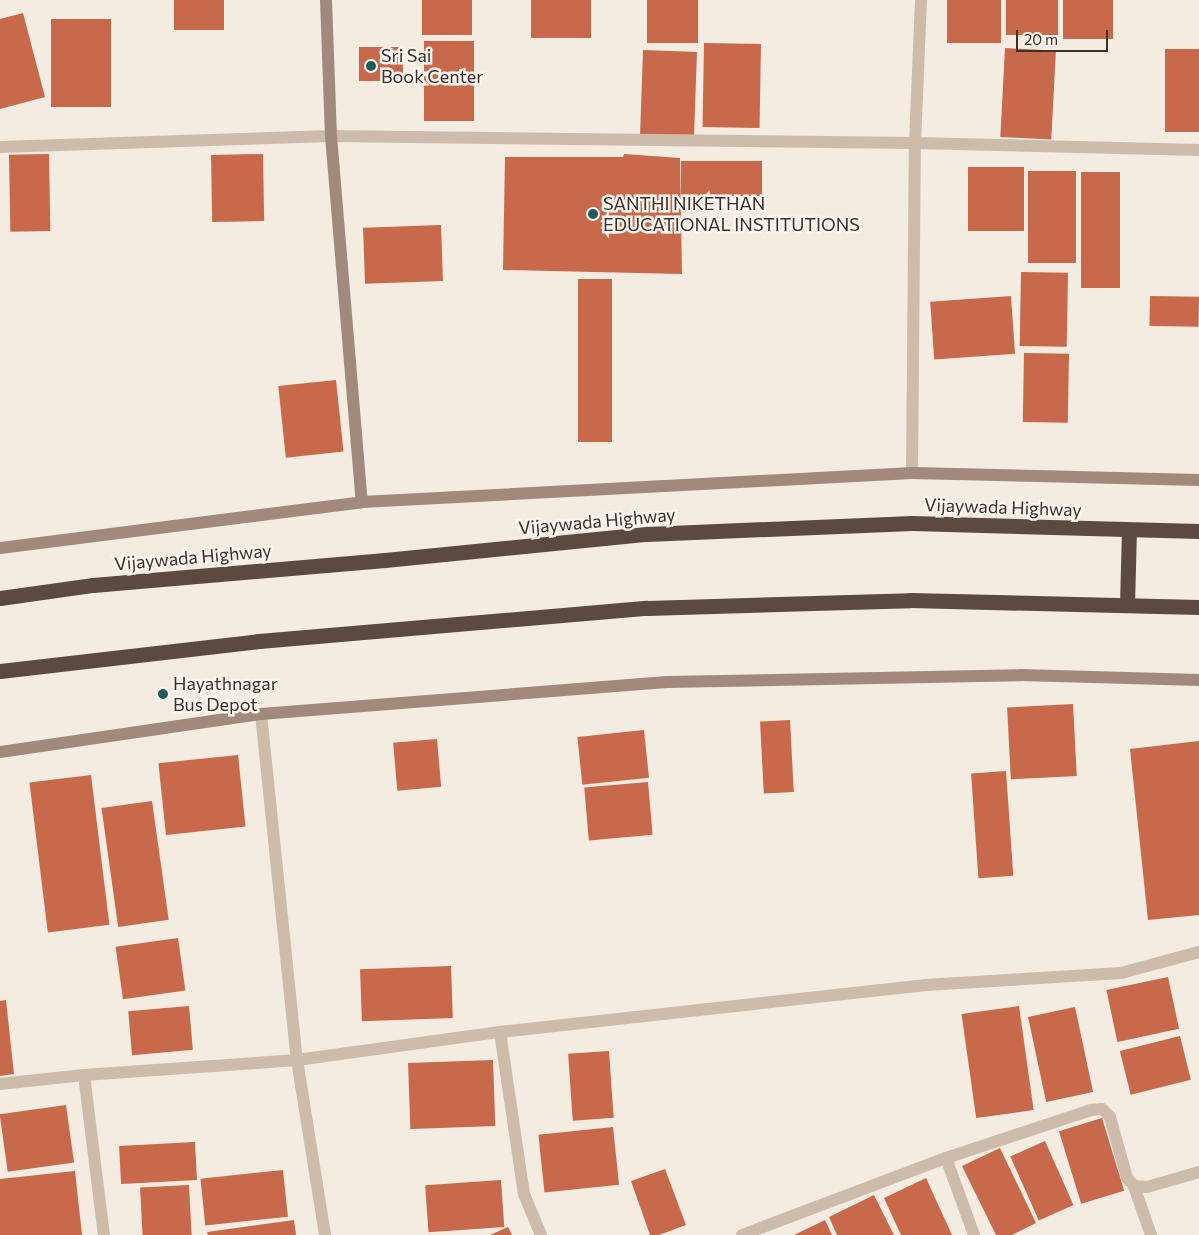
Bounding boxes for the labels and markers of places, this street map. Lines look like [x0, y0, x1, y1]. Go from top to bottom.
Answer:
place label: Sri Sai Book Center [381, 45, 483, 88]
marker: Sri Sai Book Center [365, 60, 377, 72]
place label: SANTHI NIKETHAN EDUCATIONAL INSTITUTIONS [603, 193, 860, 235]
marker: SANTHI NIKETHAN EDUCATIONAL INSTITUTIONS [587, 208, 599, 220]
place label: Hayathnagar Bus Depot [173, 673, 278, 716]
marker: Hayathnagar Bus Depot [157, 688, 169, 700]

